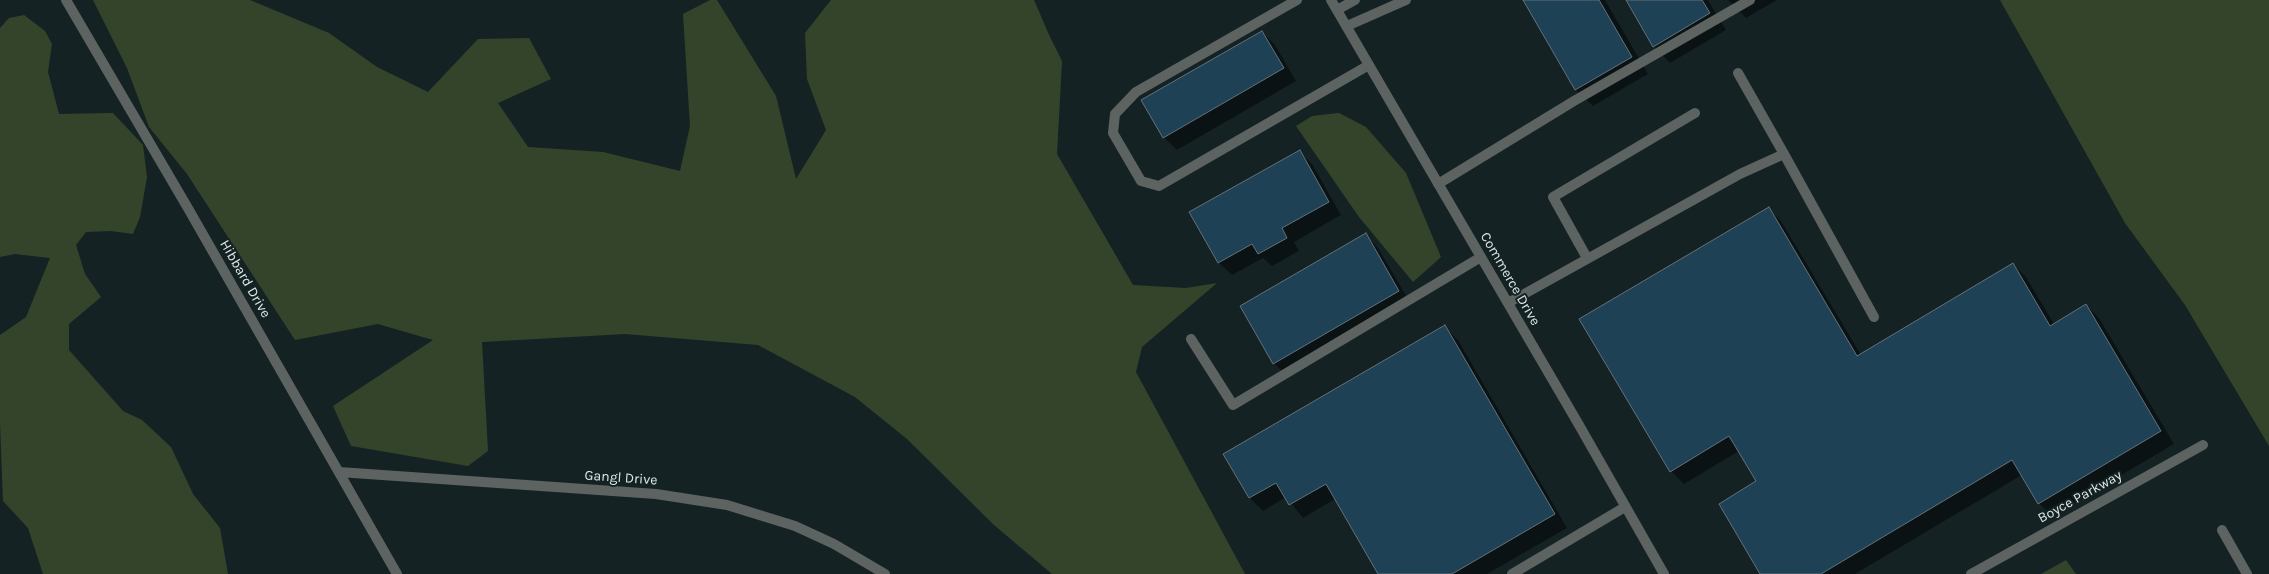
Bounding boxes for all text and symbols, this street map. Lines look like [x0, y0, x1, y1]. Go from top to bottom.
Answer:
street label: Commerce Drive [1476, 229, 1544, 329]
street label: Hibbard Drive [216, 237, 274, 321]
street label: Gangl Drive [584, 467, 658, 489]
street label: Boyce Parkway [2035, 467, 2125, 527]

